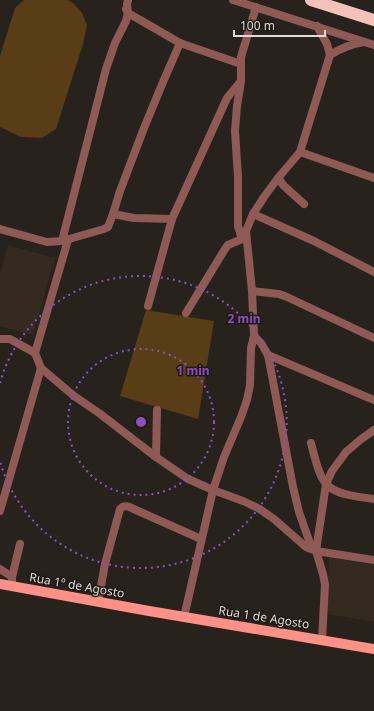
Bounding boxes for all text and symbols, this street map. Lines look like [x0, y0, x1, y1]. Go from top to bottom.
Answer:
scale bar [234, 12, 325, 38]
text: 100 m [240, 17, 275, 34]
text: 2 min [227, 310, 261, 327]
text: 1 min [176, 362, 210, 379]
centre of rings [134, 415, 148, 429]
street label: Rua 1º de Agosto [28, 568, 126, 602]
street label: Rua 1 de Agosto [217, 601, 311, 633]

